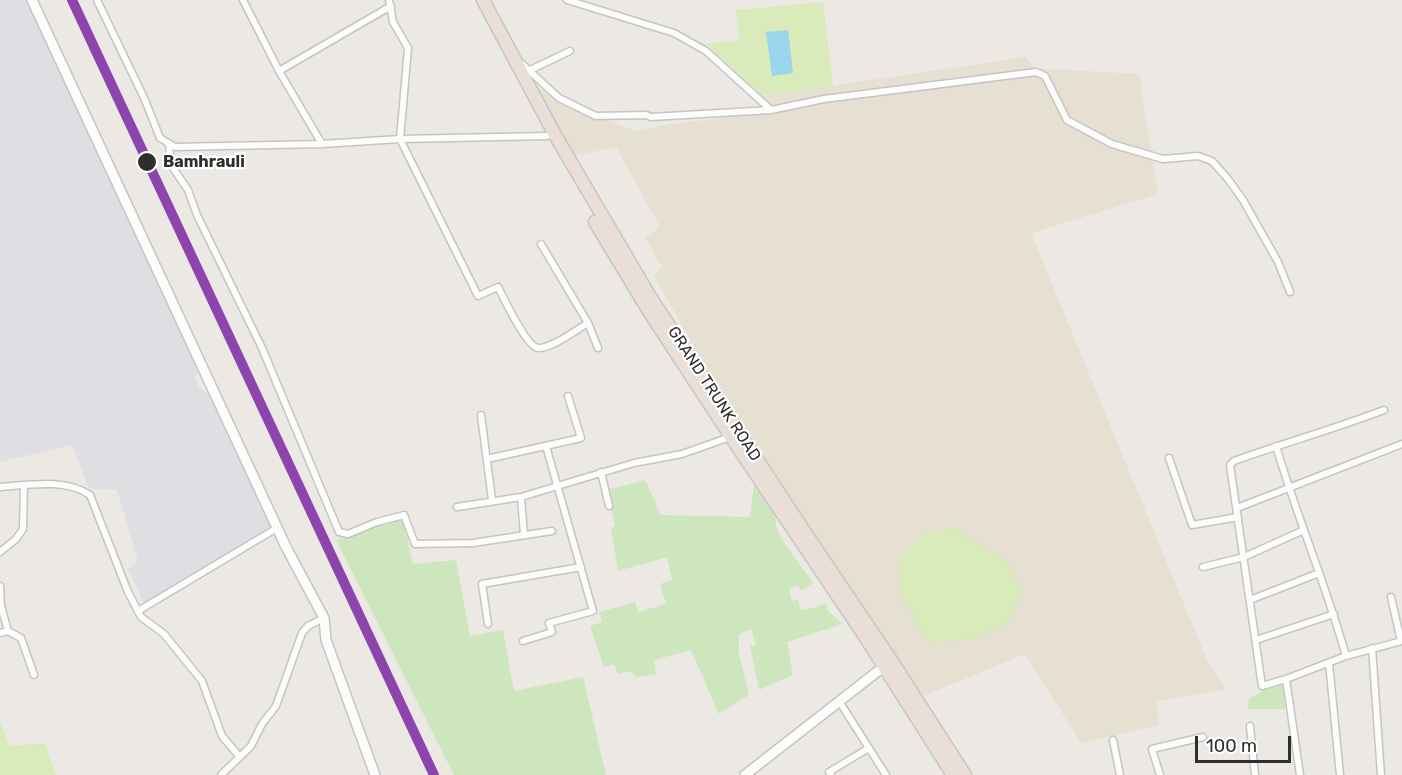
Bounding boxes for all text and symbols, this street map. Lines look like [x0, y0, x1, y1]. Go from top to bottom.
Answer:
marker: Bamhrauli [136, 151, 158, 173]
place label: Bamhrauli [163, 152, 245, 172]
street label: GRAND TRUNK ROAD [663, 323, 765, 465]
scale bar [1198, 724, 1294, 762]
text: 100 m [1206, 735, 1257, 757]

